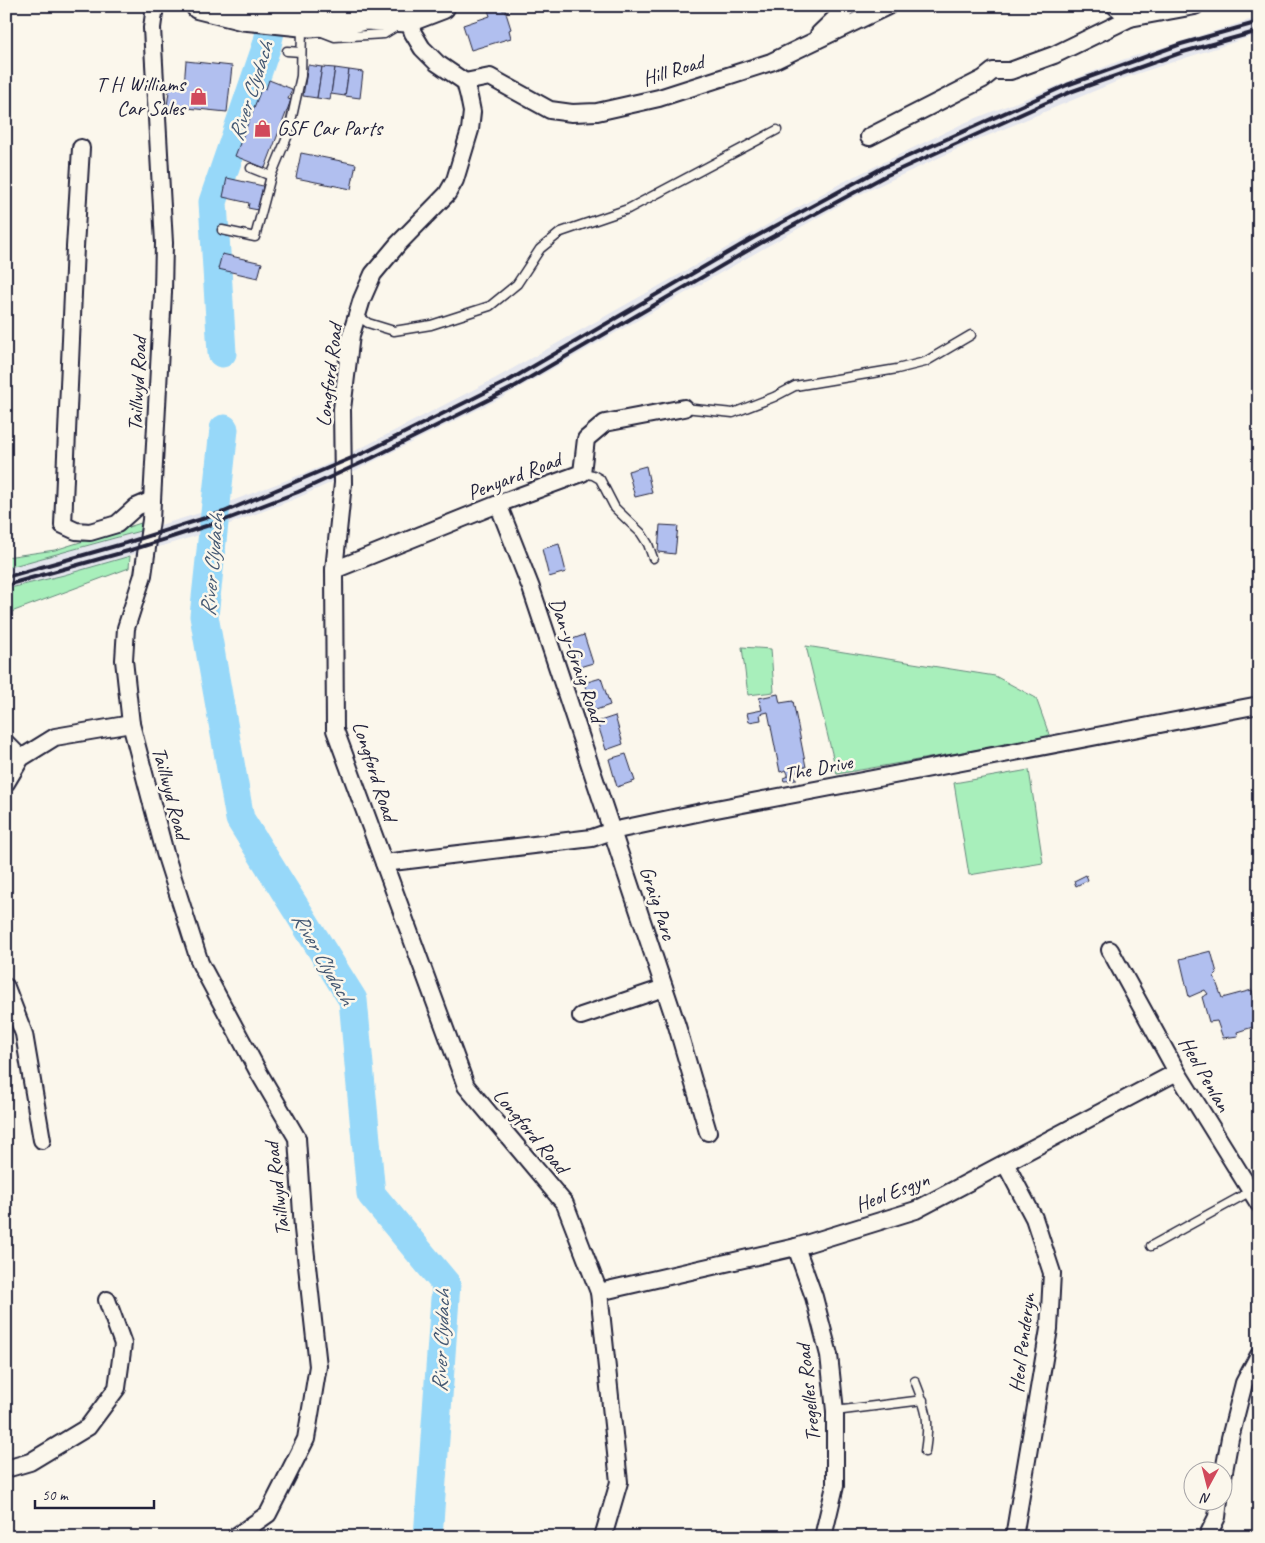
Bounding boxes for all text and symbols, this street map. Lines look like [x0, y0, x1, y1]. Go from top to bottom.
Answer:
water label: River Clydach [222, 37, 281, 144]
street label: Hill Road [639, 48, 709, 92]
place label: T H Williams Car Sales [96, 71, 187, 121]
shop icon: T H Williams Car Sales [189, 86, 209, 106]
place label: GSF Car Parts [277, 115, 384, 141]
shop icon: GSF Car Parts [253, 118, 273, 138]
street label: Longford Road [310, 319, 349, 428]
street label: Taillwyd Road [122, 333, 153, 432]
street label: Penyard Road [464, 445, 568, 506]
water label: River Clydach [194, 511, 231, 617]
street label: Dan-y-Graig Road [544, 594, 611, 728]
street label: Longford Road [347, 718, 404, 827]
street label: Taillwyd Road [146, 744, 196, 845]
street label: The Drive [782, 748, 856, 787]
street label: Graig Parc [634, 863, 683, 945]
water label: River Clydach [285, 907, 362, 1011]
street label: Heol Penlan [1173, 1032, 1237, 1117]
street label: Longford Road [488, 1083, 576, 1181]
street label: Taillwyd Road [258, 1138, 296, 1237]
street label: Heol Esgyn [851, 1166, 933, 1218]
water label: River Clydach [425, 1288, 457, 1393]
street label: Heol Penderyn [1003, 1290, 1041, 1394]
street label: Tregelles Road [790, 1340, 826, 1443]
north arrow [1182, 1460, 1232, 1510]
scale bar [35, 1478, 154, 1510]
text: 50 m [42, 1486, 69, 1505]
text: N [1199, 1489, 1212, 1507]

